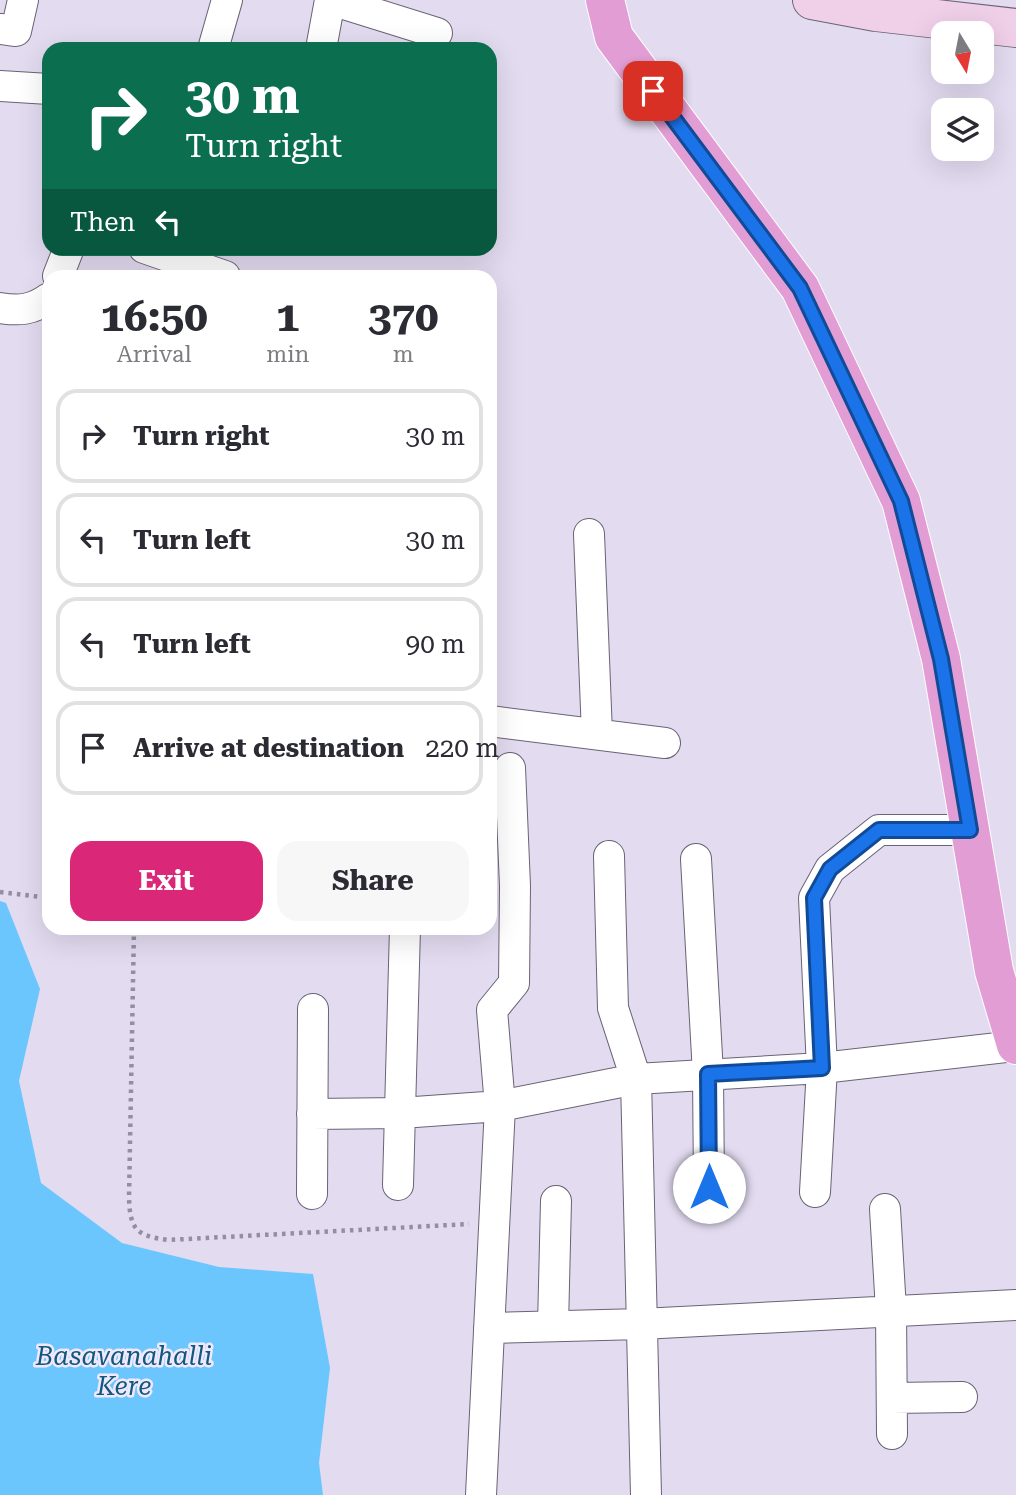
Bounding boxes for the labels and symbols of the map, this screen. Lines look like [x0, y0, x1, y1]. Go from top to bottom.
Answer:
north arrow [931, 21, 994, 84]
pin [623, 61, 683, 121]
position arrow [672, 1150, 746, 1224]
water label: Basavanahalli Kere [35, 1341, 212, 1401]

